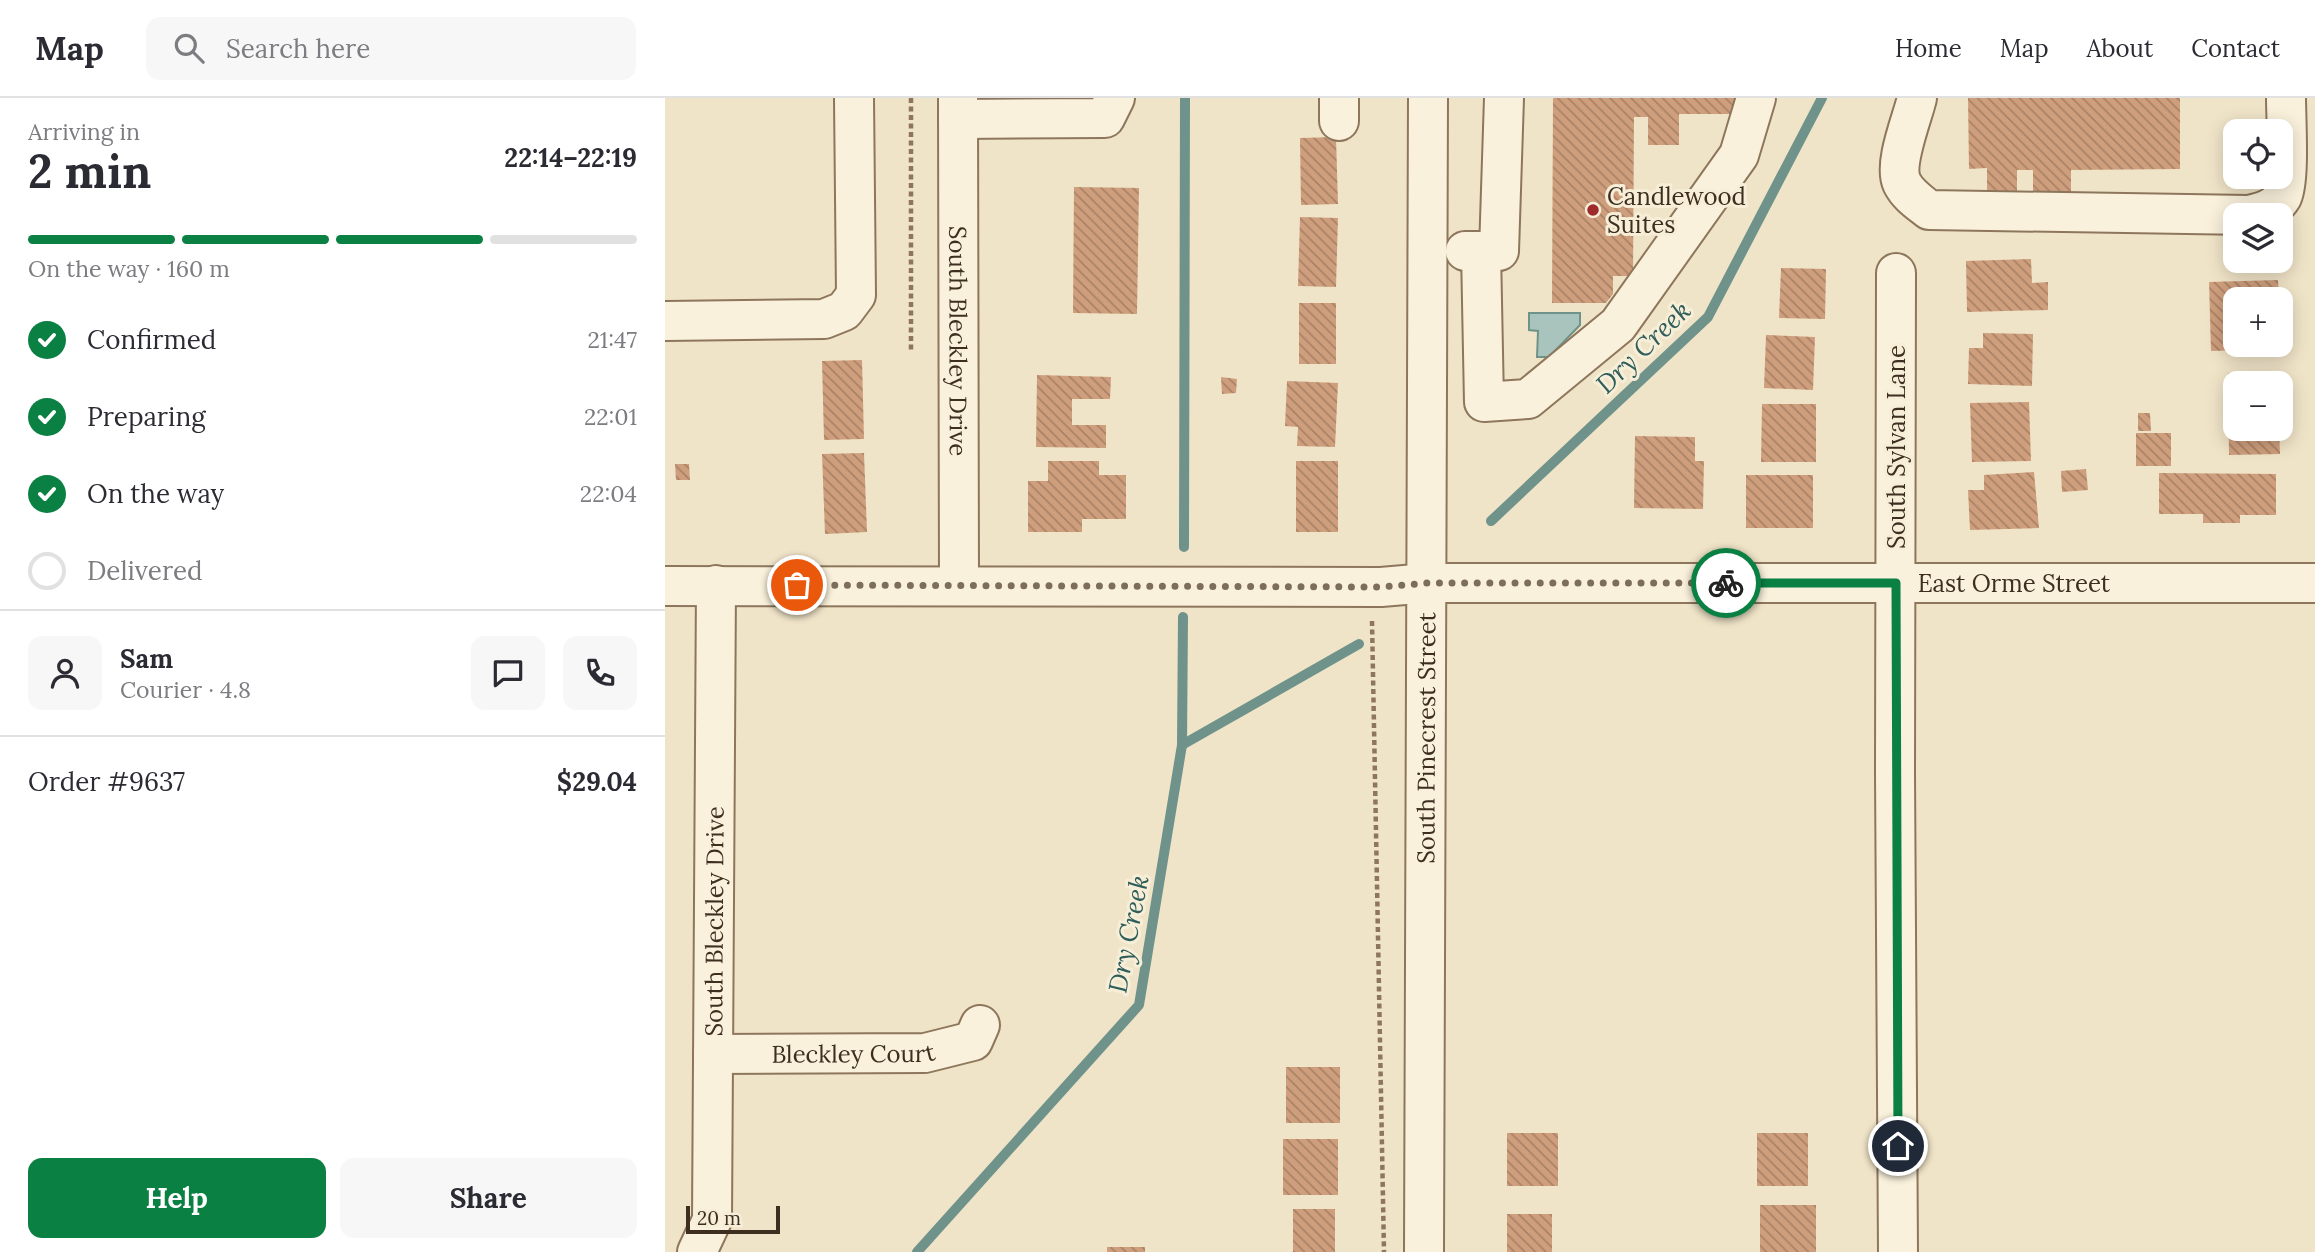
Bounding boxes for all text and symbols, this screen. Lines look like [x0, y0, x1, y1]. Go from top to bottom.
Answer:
search box [146, 17, 636, 80]
text: Map [35, 27, 104, 69]
icon: search [170, 29, 208, 67]
text: Search here [226, 32, 370, 65]
text: Home [1895, 33, 1962, 64]
text: Map [2000, 33, 2049, 64]
text: About [2087, 33, 2153, 64]
text: Contact [2191, 33, 2280, 64]
text: Arriving in [28, 117, 140, 146]
map controls [2223, 119, 2293, 441]
button: locate [2223, 119, 2293, 189]
text: 22:14–22:19 [504, 141, 637, 174]
text: 2 min [28, 142, 151, 201]
place label: Candlewood Suites [1607, 181, 1746, 240]
marker: Candlewood Suites [1585, 202, 1601, 218]
button: layers [2223, 203, 2293, 273]
street label: South Bleckley Drive [943, 226, 974, 456]
text: On the way · 160 m [28, 254, 230, 283]
button: + [2223, 287, 2293, 357]
water label: Dry Creek [1589, 294, 1697, 400]
icon: check [28, 321, 66, 359]
text: Confirmed [87, 323, 216, 356]
text: 21:47 [587, 325, 637, 354]
street label: South Sylvan Lane [1881, 345, 1912, 549]
button: − [2223, 371, 2293, 441]
icon: check [28, 398, 66, 436]
text: Preparing [87, 400, 206, 433]
text: 22:01 [584, 402, 637, 431]
icon: check [28, 475, 66, 513]
text: On the way [87, 477, 224, 510]
text: 22:04 [580, 479, 637, 508]
courier [1691, 548, 1761, 618]
text: Delivered [87, 554, 203, 587]
pin [767, 555, 827, 615]
icon: bike [1707, 564, 1745, 602]
icon: bag [778, 566, 816, 604]
street label: East Orme Street [1918, 568, 2111, 599]
street label: South Pinecrest Street [1410, 611, 1442, 864]
button: person [28, 636, 102, 710]
button: chat [471, 636, 545, 710]
button: phone [563, 636, 637, 710]
text: Sam [120, 642, 173, 675]
text: Courier · 4.8 [120, 675, 251, 704]
text: Order #9637 [28, 765, 185, 798]
text: $29.04 [557, 765, 637, 798]
street label: South Bleckley Drive [698, 806, 730, 1037]
water label: Dry Creek [1100, 872, 1156, 996]
street label: Bleckley Court [771, 1035, 939, 1069]
pin [1868, 1116, 1928, 1176]
icon: home [1879, 1127, 1917, 1165]
button: Help [28, 1158, 326, 1238]
button: Share [340, 1158, 637, 1238]
scale bar [686, 1203, 781, 1235]
text: 20 m [697, 1206, 741, 1230]

